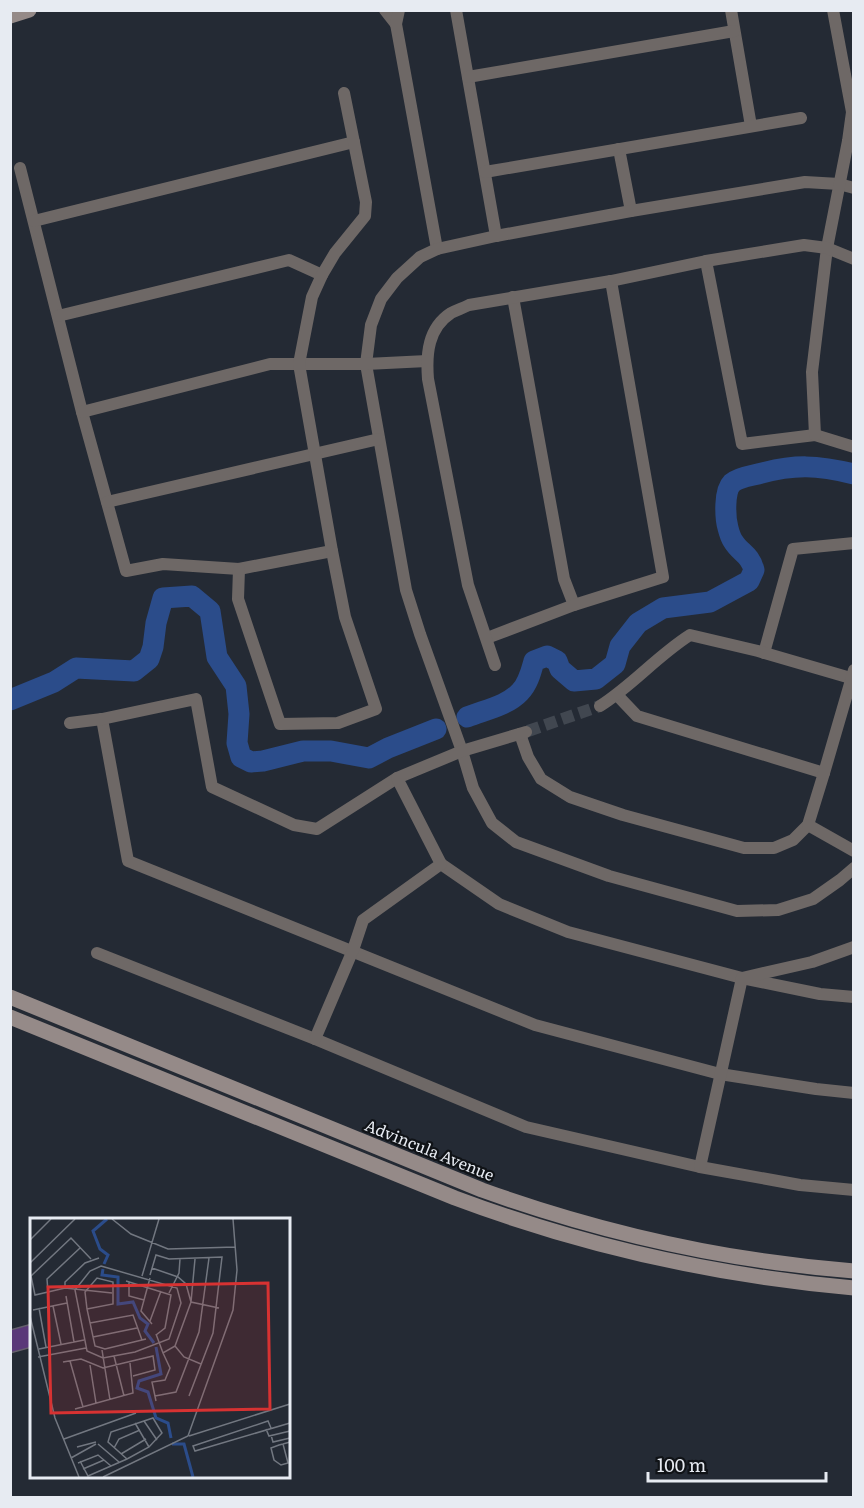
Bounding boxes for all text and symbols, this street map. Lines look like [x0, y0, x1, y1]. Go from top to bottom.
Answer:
street label: Advincula Avenue [362, 1112, 498, 1186]
inset map [30, 1218, 290, 1478]
scale bar [648, 1445, 826, 1483]
text: 100 m [657, 1451, 706, 1478]

